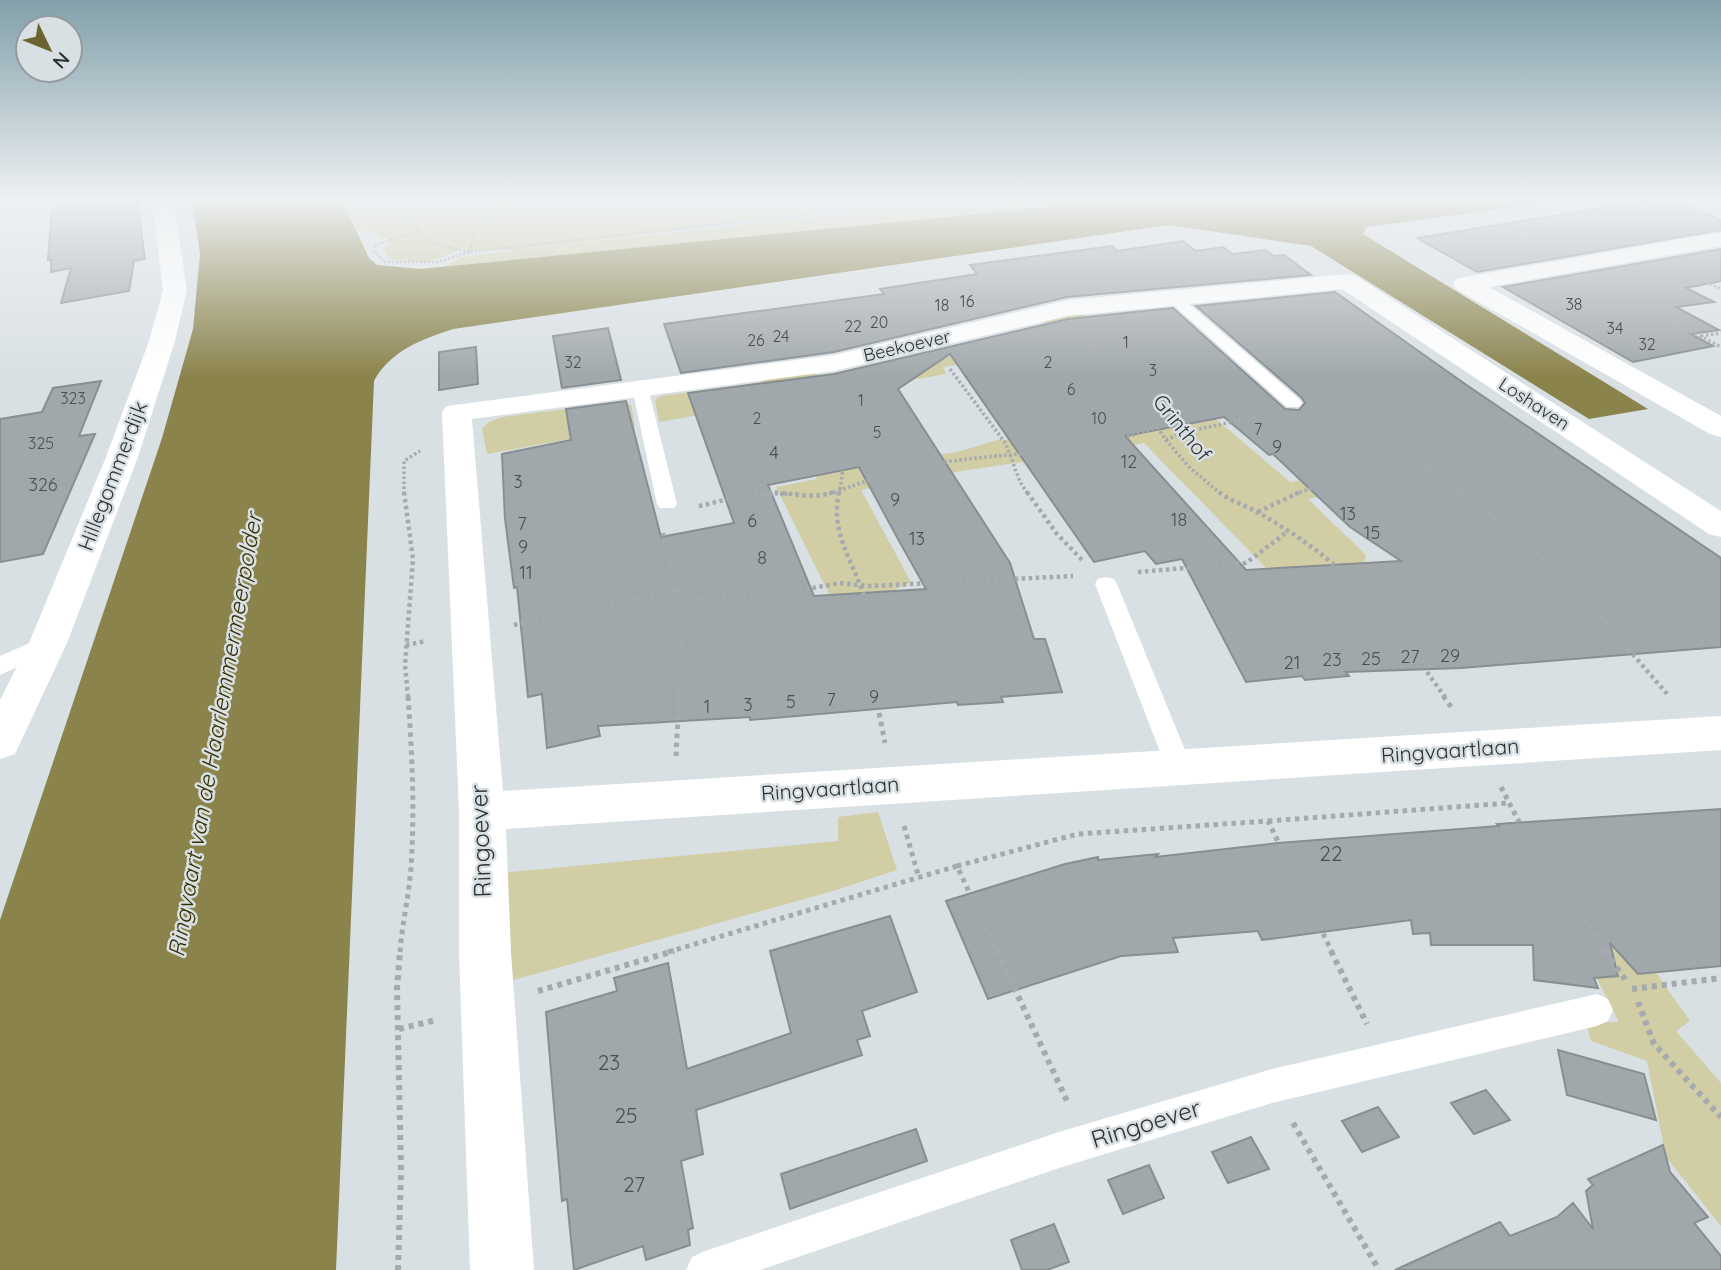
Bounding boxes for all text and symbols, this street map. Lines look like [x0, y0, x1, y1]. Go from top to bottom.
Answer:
north arrow [14, 14, 84, 84]
text: N [48, 47, 75, 74]
house number: 16 [960, 291, 975, 311]
house number: 38 [1565, 294, 1583, 314]
house number: 18 [935, 295, 949, 315]
house number: 20 [870, 312, 888, 332]
house number: 22 [844, 316, 862, 336]
house number: 34 [1607, 318, 1623, 338]
street label: Beekoever [861, 324, 953, 367]
house number: 24 [772, 326, 790, 346]
house number: 26 [747, 330, 765, 350]
house number: 1 [1123, 332, 1129, 352]
house number: 32 [1638, 334, 1656, 354]
house number: 32 [564, 352, 582, 372]
house number: 2 [1044, 352, 1053, 372]
house number: 3 [1149, 360, 1157, 380]
street label: Loshaven [1495, 372, 1574, 435]
house number: 6 [1067, 379, 1076, 399]
house number: 323 [60, 388, 86, 408]
street label: Grinthof [1148, 389, 1218, 466]
house number: 1 [858, 390, 864, 410]
street label: Hillegommerdijk [72, 397, 153, 554]
house number: 2 [753, 408, 762, 428]
house number: 10 [1091, 408, 1107, 428]
house number: 7 [1254, 419, 1262, 439]
house number: 5 [873, 422, 881, 442]
house number: 325 [28, 433, 54, 453]
house number: 9 [1272, 435, 1282, 458]
house number: 4 [769, 441, 779, 464]
house number: 12 [1121, 450, 1137, 473]
house number: 3 [513, 470, 523, 493]
house number: 326 [28, 473, 58, 496]
house number: 9 [890, 488, 900, 511]
house number: 13 [1340, 502, 1356, 525]
water label: Ringvaart van de Haarlemmermeerpolder [161, 508, 268, 959]
house number: 18 [1171, 508, 1187, 531]
house number: 6 [747, 509, 757, 532]
house number: 7 [517, 512, 527, 535]
house number: 15 [1364, 521, 1380, 544]
house number: 13 [909, 527, 925, 550]
house number: 9 [518, 535, 528, 558]
house number: 8 [757, 546, 767, 569]
house number: 11 [519, 561, 533, 584]
house number: 29 [1440, 644, 1460, 667]
house number: 27 [1401, 645, 1419, 668]
house number: 25 [1361, 647, 1381, 670]
house number: 23 [1322, 648, 1342, 671]
house number: 21 [1284, 651, 1300, 674]
house number: 9 [869, 685, 879, 708]
house number: 7 [826, 688, 836, 711]
house number: 5 [786, 690, 796, 713]
house number: 3 [743, 693, 753, 716]
house number: 1 [704, 695, 710, 718]
street label: Ringvaartlaan [1380, 732, 1520, 768]
street label: Ringvaartlaan [760, 770, 900, 806]
street label: Ringoever [463, 784, 497, 898]
house number: 22 [1319, 840, 1343, 866]
house number: 23 [598, 1049, 620, 1075]
street label: Ringoever [1087, 1092, 1204, 1154]
house number: 25 [614, 1102, 638, 1128]
house number: 27 [623, 1171, 645, 1197]

